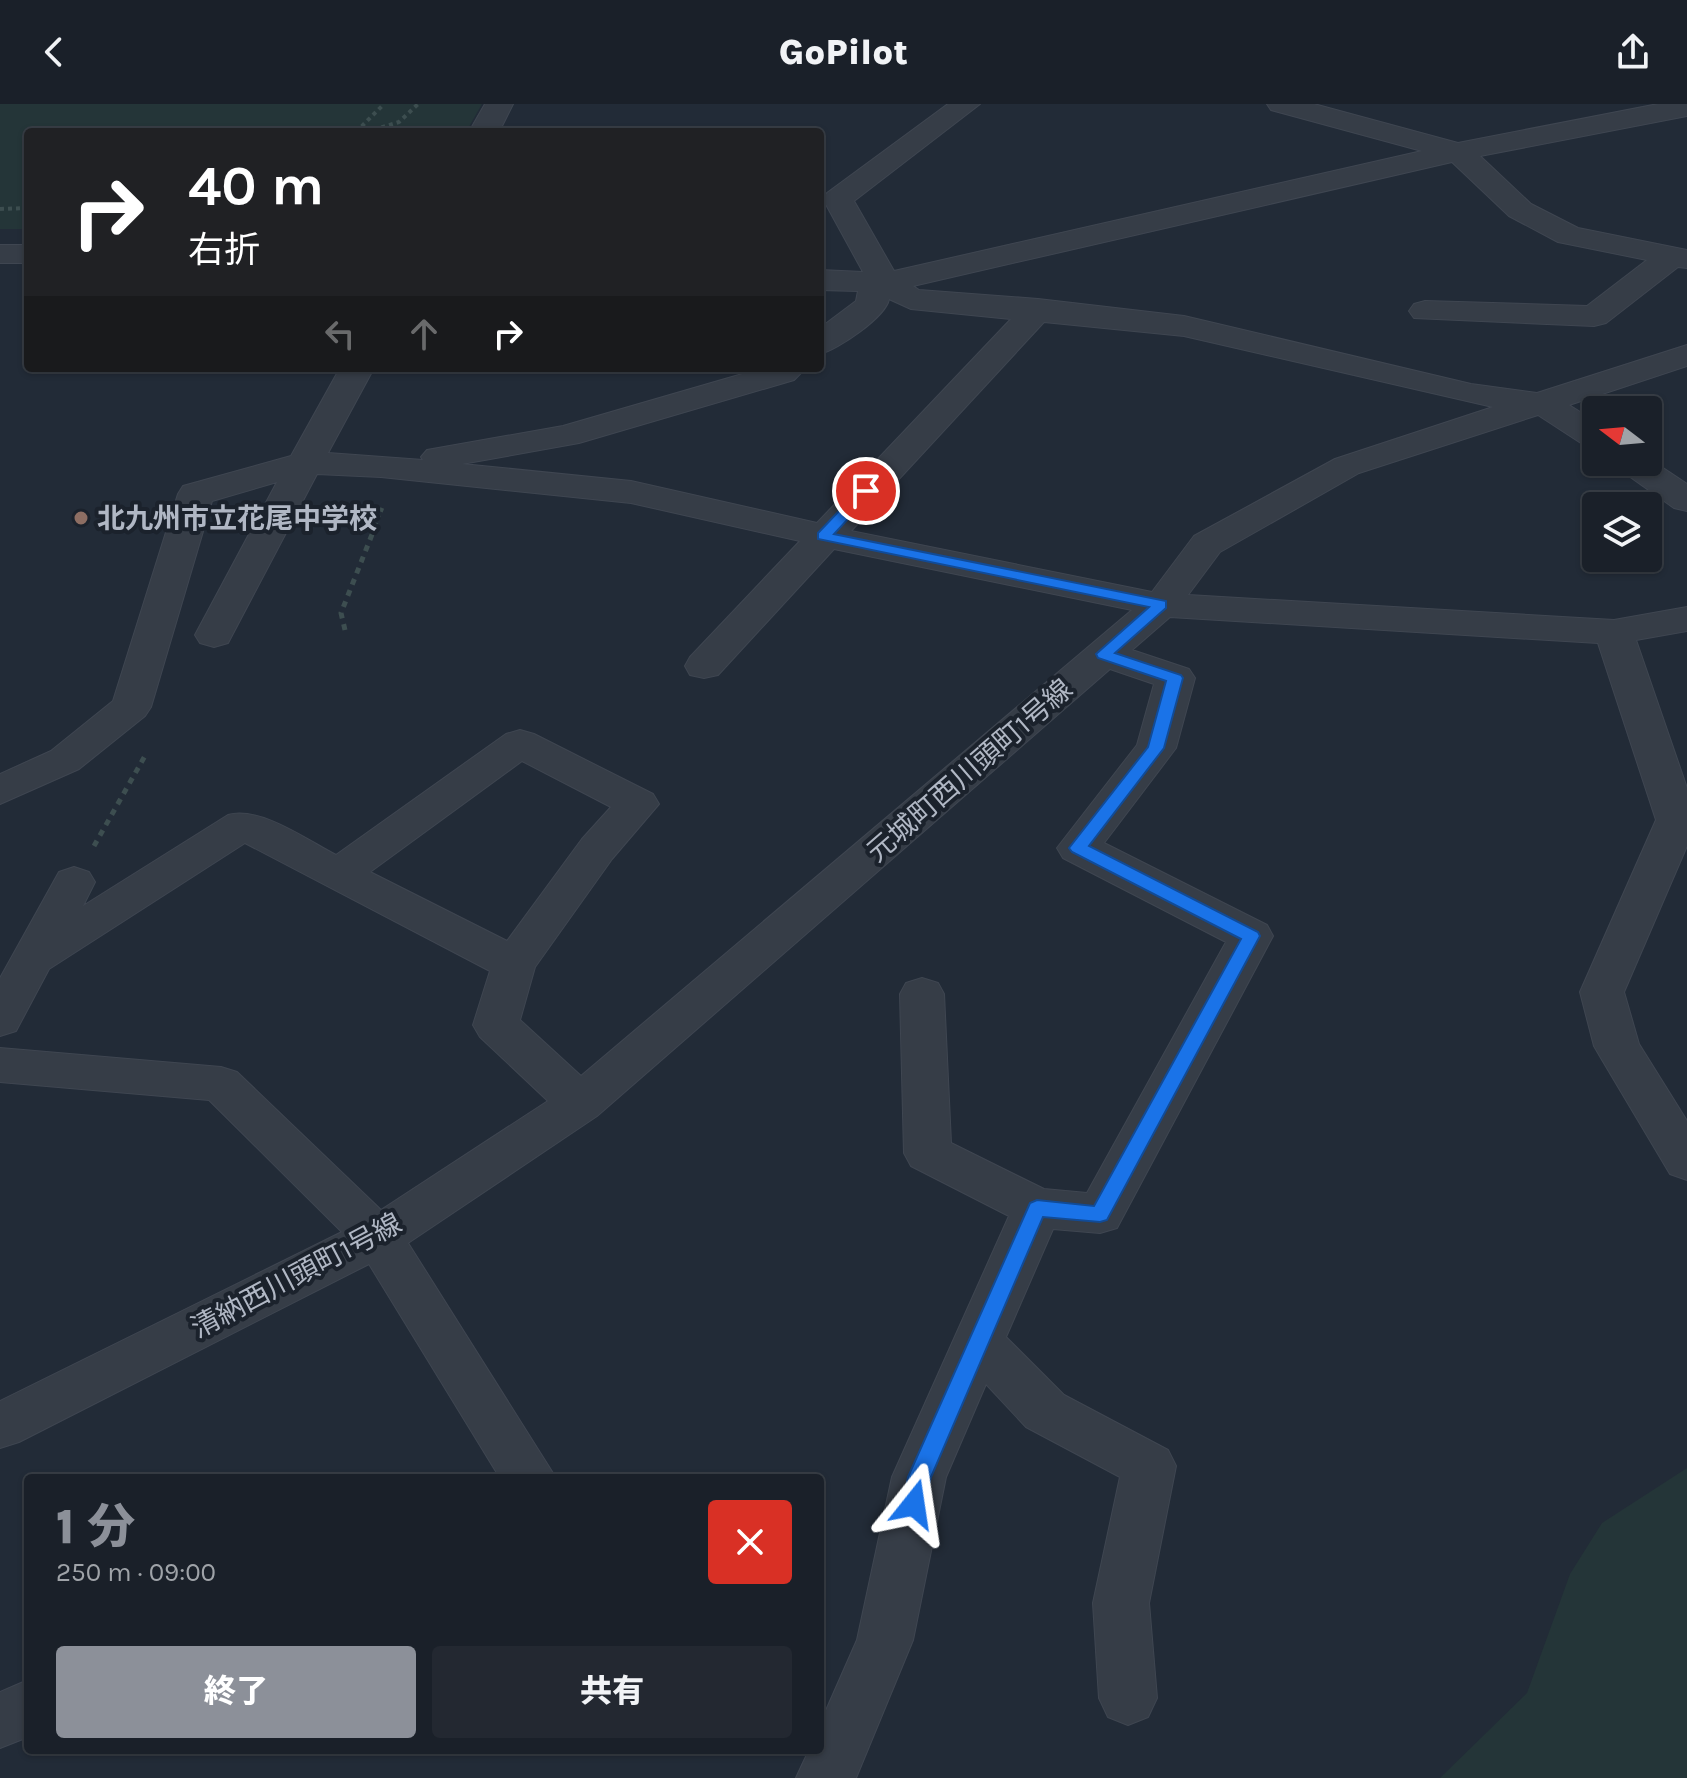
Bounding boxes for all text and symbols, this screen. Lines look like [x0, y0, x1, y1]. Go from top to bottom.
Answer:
icon: back [32, 30, 76, 74]
icon: share [1611, 30, 1655, 74]
text: GoPilot [779, 31, 908, 73]
text: 40 m [188, 153, 324, 218]
icon: right [56, 160, 160, 264]
text: 右折 [188, 229, 260, 271]
icon: left [318, 312, 362, 356]
icon: ahead [402, 312, 446, 356]
icon: right [486, 312, 530, 356]
north arrow [1582, 396, 1662, 476]
map controls [1582, 396, 1662, 572]
pin [832, 457, 900, 525]
icon: arrive [844, 469, 888, 513]
button: layers [1582, 492, 1662, 572]
place label: 北九州市立花尾中学校 [97, 502, 377, 535]
marker: 北九州市立花尾中学校 [72, 509, 90, 527]
street label: 元城町西川頭町1号線 [860, 672, 1079, 869]
street label: 清納西川頭町1号線 [186, 1206, 407, 1345]
position arrow [872, 1462, 956, 1546]
text: 1 分 [56, 1499, 135, 1555]
button: close [708, 1500, 792, 1584]
text: 250 m · 09:00 [56, 1557, 216, 1588]
button: 終了 [56, 1646, 416, 1738]
button: 共有 [432, 1646, 792, 1738]

